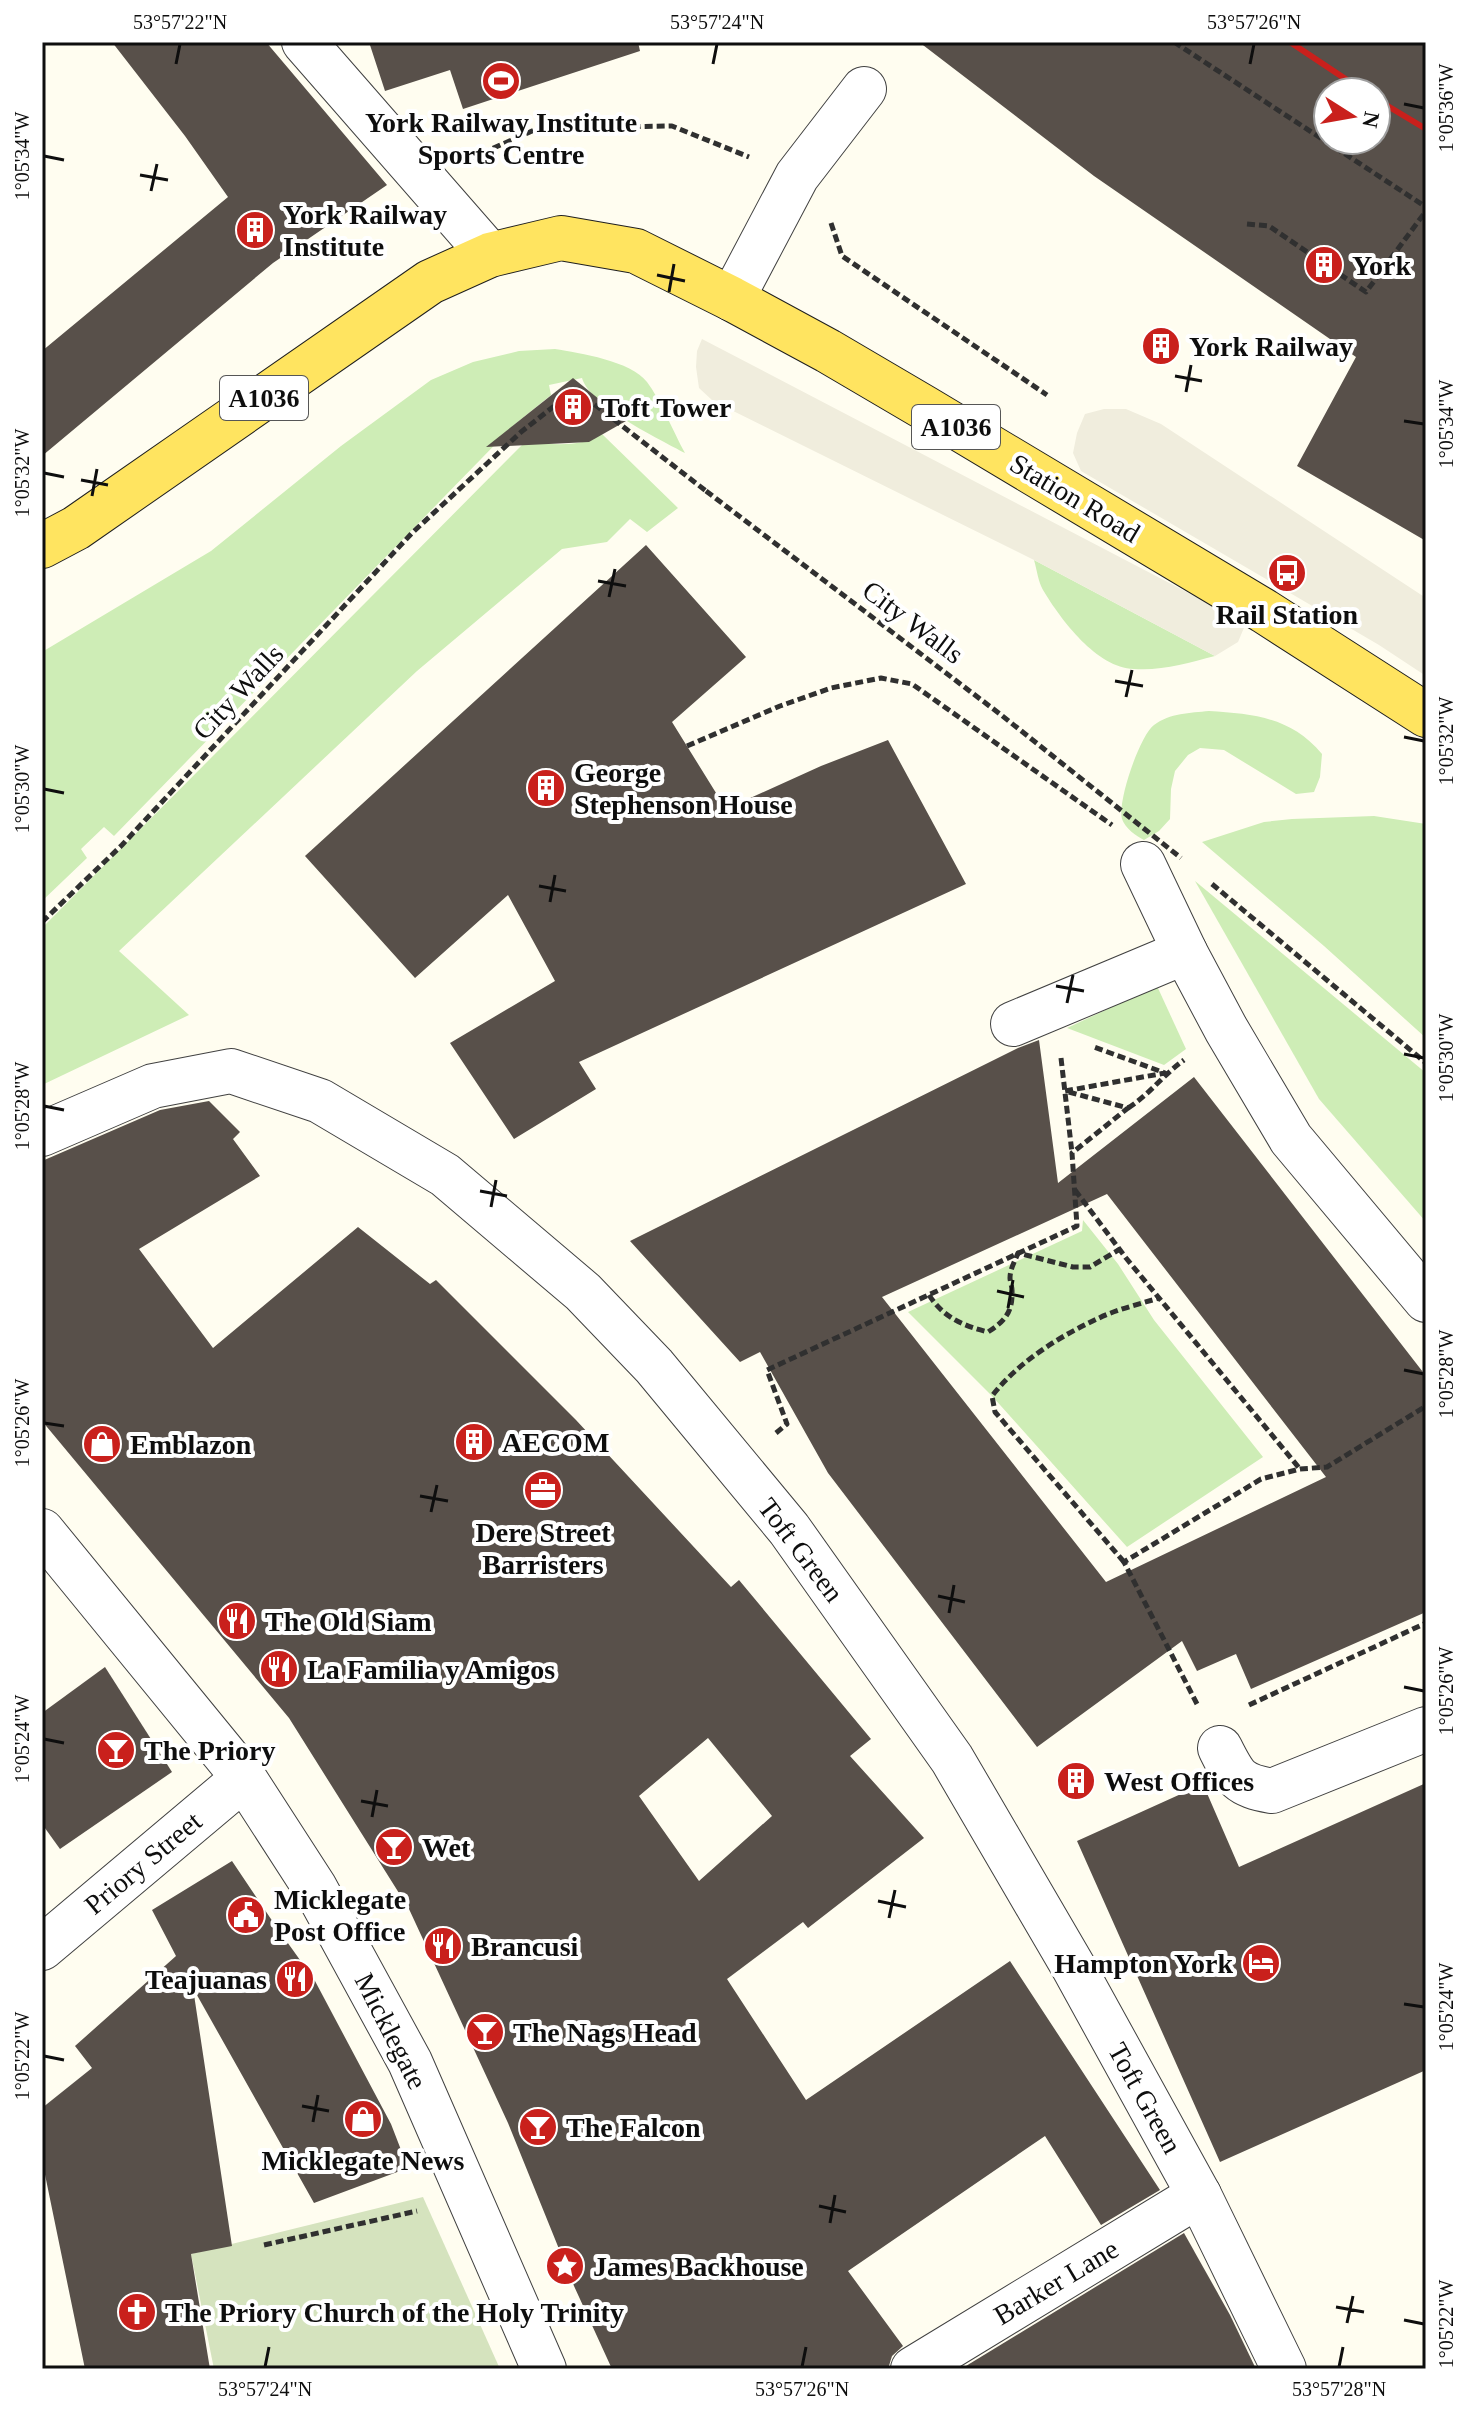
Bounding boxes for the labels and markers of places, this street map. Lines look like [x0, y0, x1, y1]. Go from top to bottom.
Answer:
sports icon: York Railway Institute Sports Centre [480, 60, 522, 102]
place label: York Railway Institute Sports Centre [365, 107, 637, 170]
place label: York Railway Institute [283, 199, 447, 262]
building icon: York Railway Institute [234, 209, 276, 251]
building icon: York [1303, 244, 1345, 286]
place label: York [1352, 250, 1412, 281]
building icon: York Railway [1140, 325, 1182, 367]
place label: York Railway [1189, 331, 1353, 362]
building icon: Toft Tower [552, 386, 594, 428]
place label: Toft Tower [601, 392, 731, 423]
bus stop icon: Rail Station [1266, 552, 1308, 594]
place label: Rail Station [1216, 599, 1359, 630]
place label: George Stephenson House [574, 757, 793, 820]
building icon: George Stephenson House [525, 767, 567, 809]
building icon: AECOM [453, 1421, 495, 1463]
shop icon: Emblazon [81, 1423, 123, 1465]
place label: AECOM [502, 1427, 609, 1458]
place label: Emblazon [130, 1429, 252, 1460]
office icon: Dere Street Barristers [522, 1469, 564, 1511]
place label: Dere Street Barristers [476, 1517, 611, 1580]
restaurant icon: The Old Siam [216, 1600, 258, 1642]
place label: The Old Siam [265, 1606, 431, 1637]
restaurant icon: La Familia y Amigos [258, 1648, 300, 1690]
place label: La Familia y Amigos [307, 1654, 555, 1685]
bar icon: The Priory [95, 1729, 137, 1771]
place label: The Priory [144, 1735, 275, 1766]
building icon: West Offices [1055, 1760, 1097, 1802]
place label: West Offices [1104, 1766, 1254, 1797]
bar icon: Wet [373, 1826, 415, 1868]
place label: Wet [422, 1832, 471, 1863]
place label: Micklegate Post Office [274, 1884, 406, 1947]
public building icon: Micklegate Post Office [225, 1894, 267, 1936]
restaurant icon: Brancusi [422, 1925, 464, 1967]
place label: Brancusi [471, 1931, 579, 1962]
hotel icon: Hampton York [1240, 1942, 1282, 1984]
place label: Hampton York [1054, 1948, 1233, 1979]
restaurant icon: Teajuanas [274, 1958, 316, 2000]
place label: Teajuanas [145, 1964, 267, 1995]
bar icon: The Nags Head [464, 2011, 506, 2053]
place label: The Nags Head [513, 2017, 697, 2048]
shop icon: Micklegate News [342, 2098, 384, 2140]
bar icon: The Falcon [517, 2106, 559, 2148]
place label: The Falcon [566, 2112, 701, 2143]
place label: Micklegate News [262, 2145, 465, 2176]
place icon: James Backhouse [544, 2245, 586, 2287]
place label: James Backhouse [593, 2251, 804, 2282]
church icon: The Priory Church of the Holy Trinity [116, 2291, 158, 2333]
place label: The Priory Church of the Holy Trinity [165, 2297, 624, 2328]

